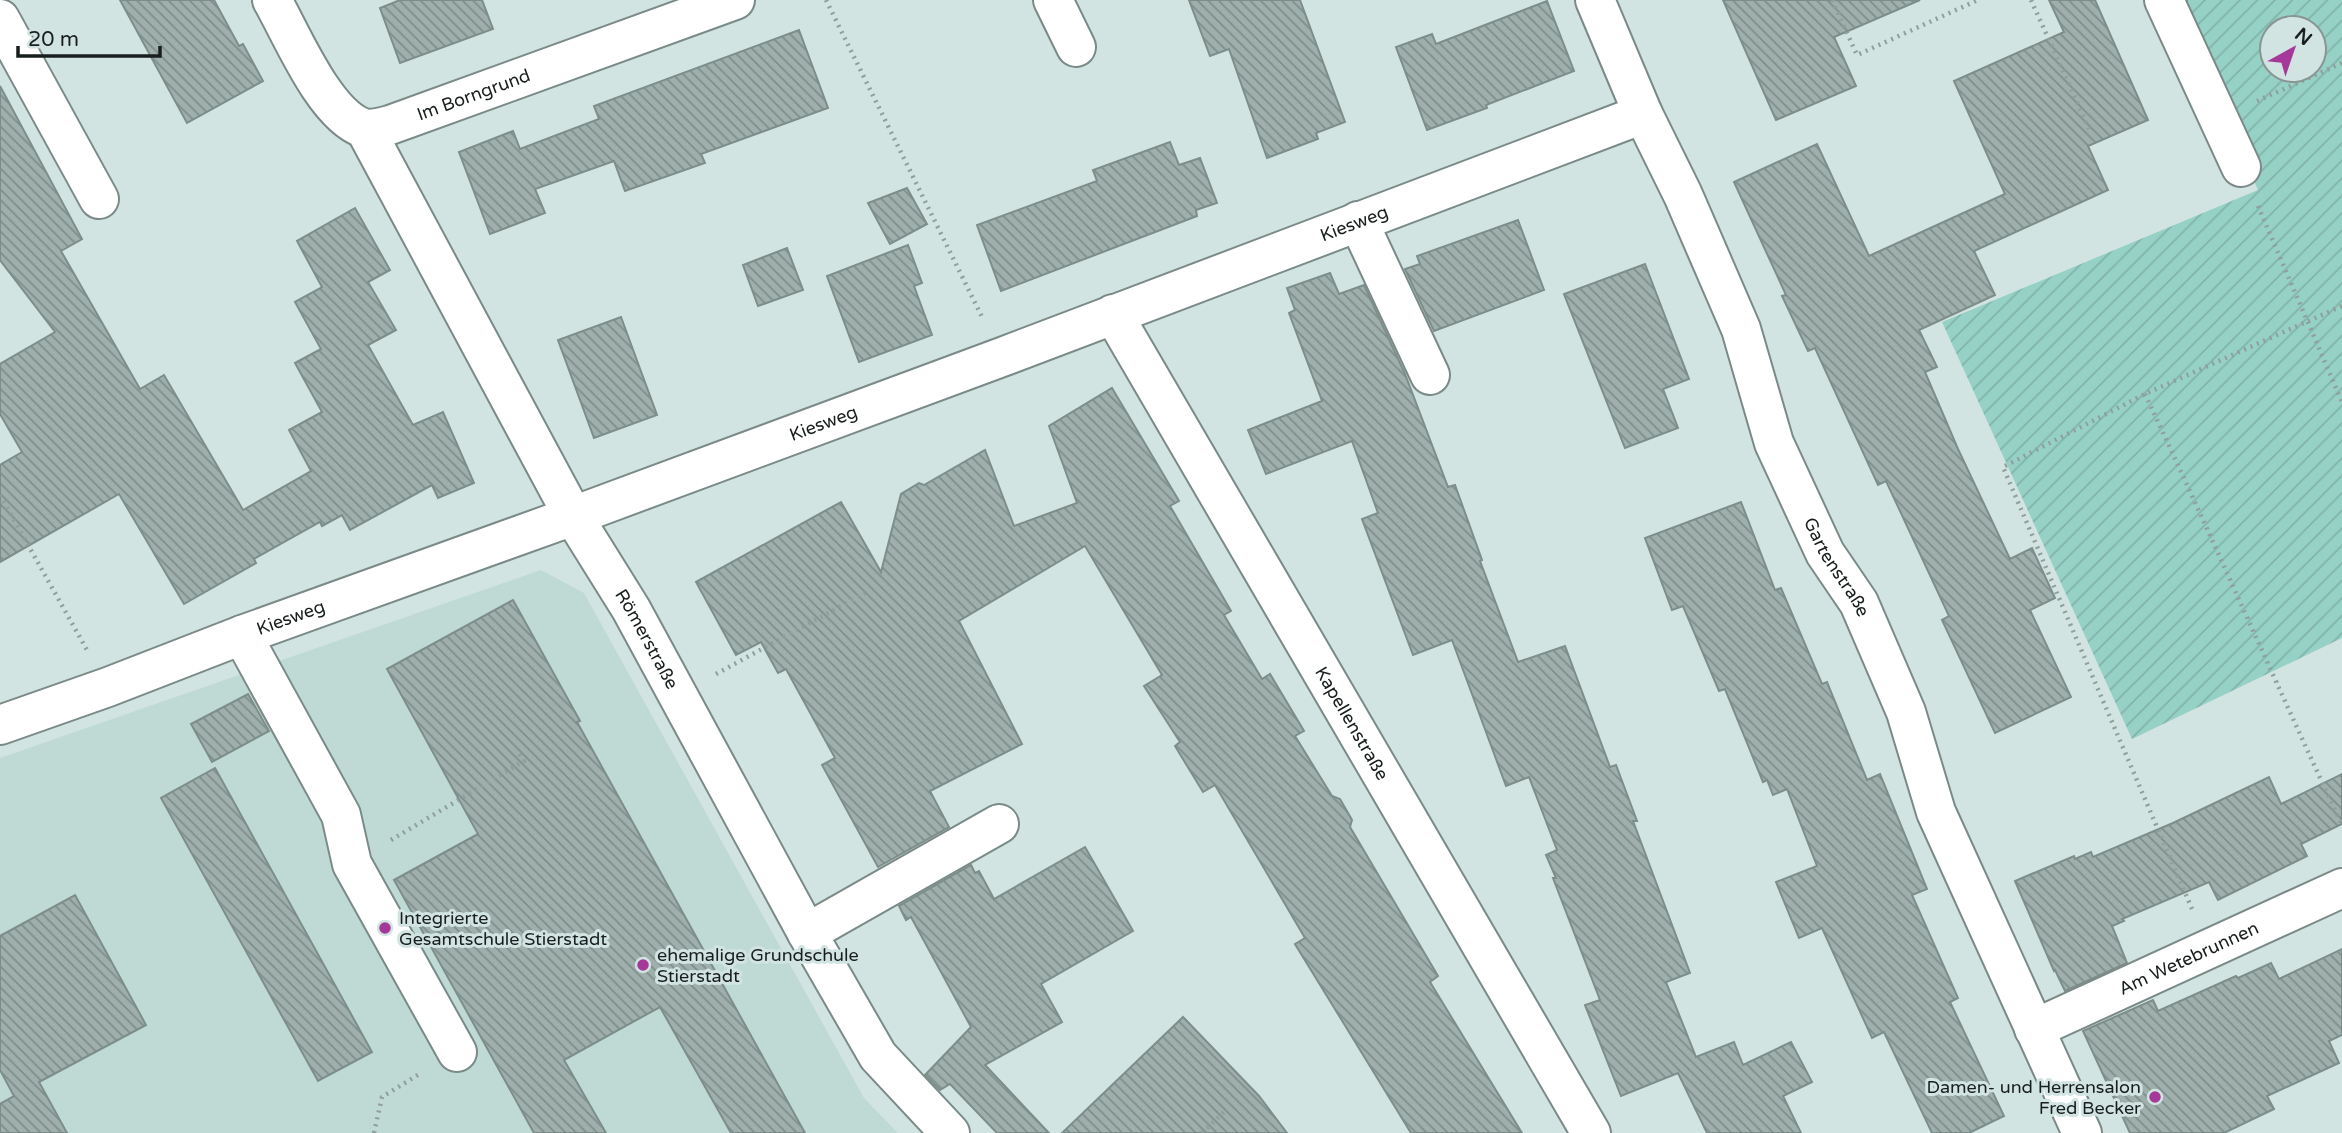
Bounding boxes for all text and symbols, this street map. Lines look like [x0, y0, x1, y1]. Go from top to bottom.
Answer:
scale bar [18, 14, 159, 58]
north arrow [2258, 14, 2328, 84]
text: N [2290, 23, 2316, 50]
text: 20 m [28, 27, 79, 52]
street label: Im Borngrund [414, 64, 533, 125]
street label: Kiesweg [1317, 201, 1391, 246]
street label: Kiesweg [786, 401, 861, 446]
street label: Gartenstraße [1799, 514, 1875, 620]
street label: Römerstraße [610, 585, 683, 693]
street label: Kiesweg [254, 595, 328, 640]
street label: Kapellenstraße [1310, 663, 1394, 784]
place label: Integrierte Gesamtschule Stierstadt [399, 907, 607, 950]
street label: Am Wetebrunnen [2115, 917, 2262, 1000]
marker: Integrierte Gesamtschule Stierstadt [377, 920, 393, 936]
place label: ehemalige Grundschule Stierstadt [657, 944, 859, 987]
marker: ehemalige Grundschule Stierstadt [635, 957, 651, 973]
place label: Damen- und Herrensalon Fred Becker [1927, 1076, 2141, 1119]
marker: Damen- und Herrensalon Fred Becker [2147, 1089, 2163, 1105]

